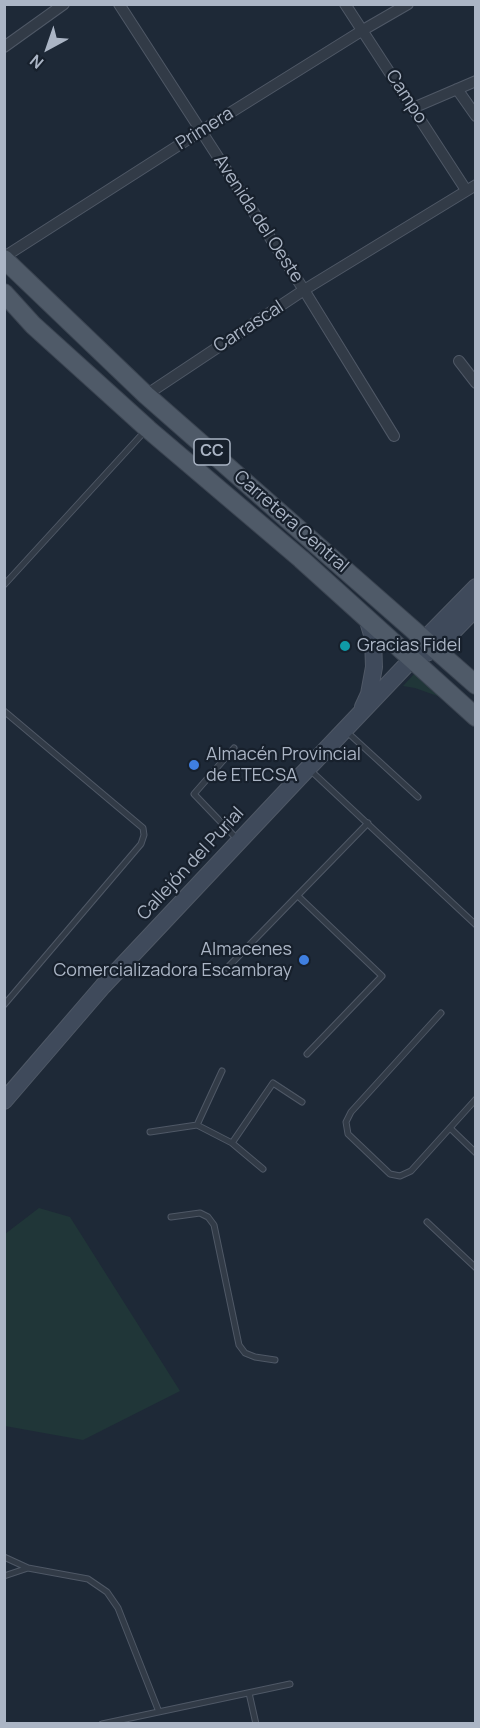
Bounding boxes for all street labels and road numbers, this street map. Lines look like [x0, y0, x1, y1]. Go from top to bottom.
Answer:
street label: Campo [381, 66, 431, 128]
street label: Primera [172, 103, 238, 155]
street label: Avenida del Oeste [209, 151, 307, 287]
street label: Carrascal [210, 296, 288, 358]
road number: CC [194, 439, 230, 465]
street label: Carretera Central [229, 466, 353, 578]
street label: Callejón del Purial [133, 803, 249, 925]

